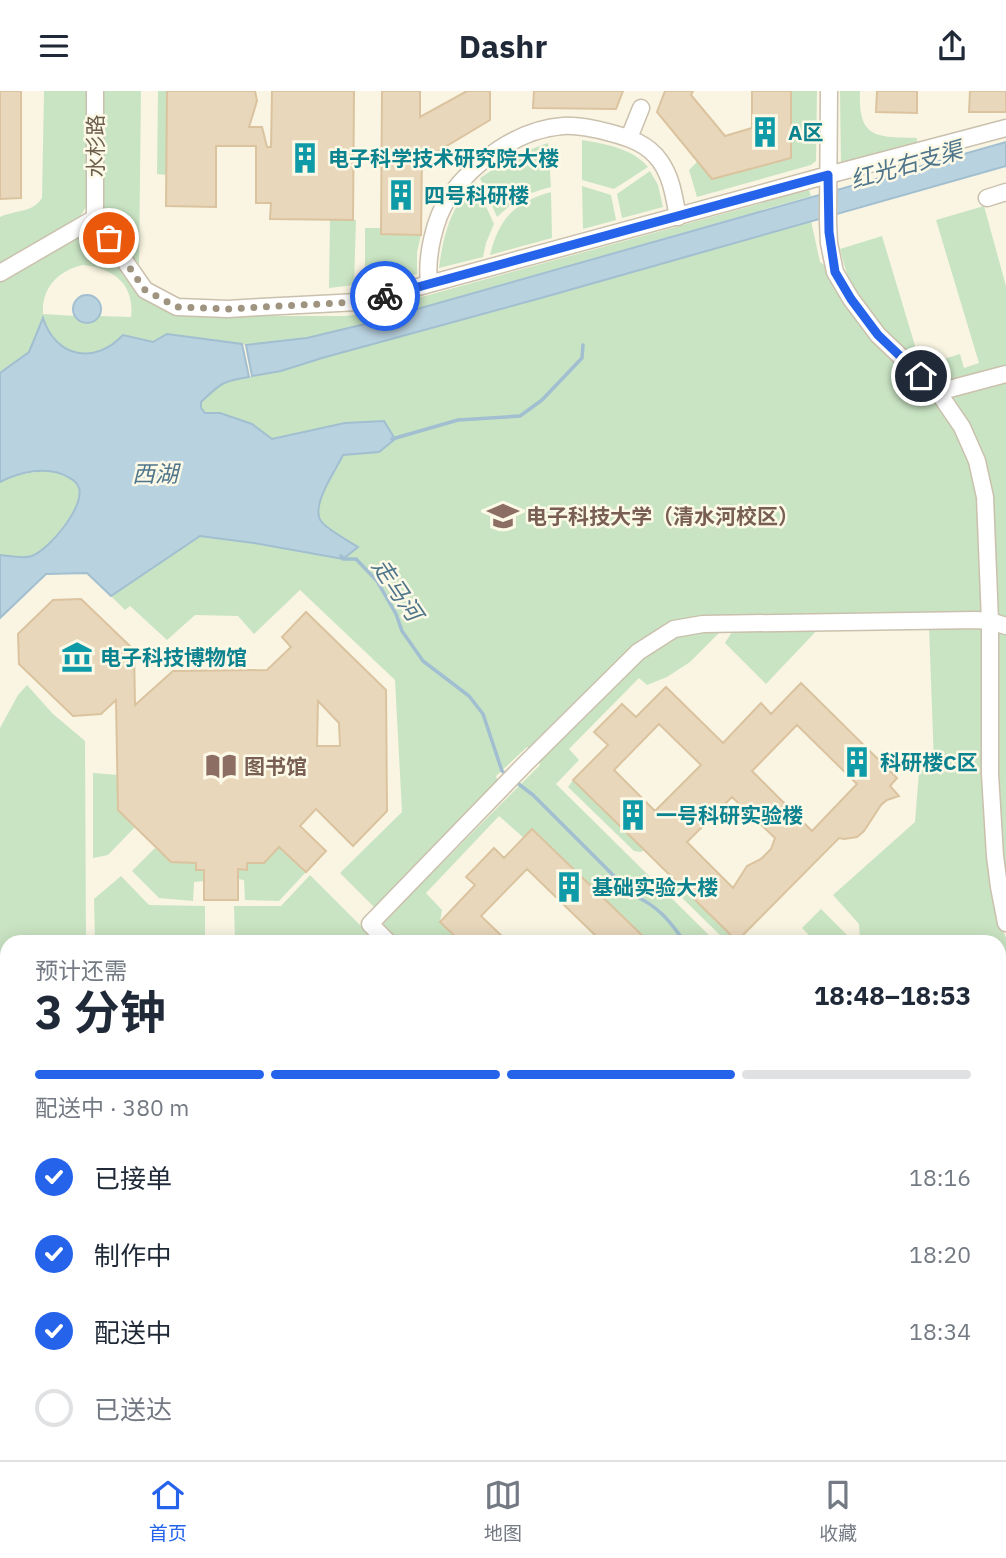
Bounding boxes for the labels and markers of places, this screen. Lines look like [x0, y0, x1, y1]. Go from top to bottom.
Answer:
building icon: A区 [748, 115, 782, 149]
place label: A区 [788, 118, 823, 146]
building icon: 电子科学技术研究院大楼 [288, 141, 322, 175]
place label: 电子科学技术研究院大楼 [328, 144, 559, 172]
building icon: 四号科研楼 [384, 178, 418, 212]
place label: 四号科研楼 [424, 181, 529, 209]
pin [79, 208, 139, 268]
pin [891, 346, 951, 406]
school or university icon: 电子科技大学（清水河校区） [486, 499, 520, 533]
place label: 电子科技大学（清水河校区） [526, 502, 799, 530]
museum icon: 电子科技博物馆 [60, 640, 94, 674]
place label: 电子科技博物馆 [100, 643, 247, 671]
building icon: 科研楼C区 [840, 745, 874, 779]
place label: 科研楼C区 [880, 748, 978, 776]
library icon: 图书馆 [204, 749, 238, 783]
place label: 图书馆 [244, 752, 307, 780]
building icon: 一号科研实验楼 [616, 798, 650, 832]
place label: 一号科研实验楼 [656, 801, 803, 829]
building icon: 基础实验大楼 [552, 870, 586, 904]
place label: 基础实验大楼 [592, 873, 718, 901]

